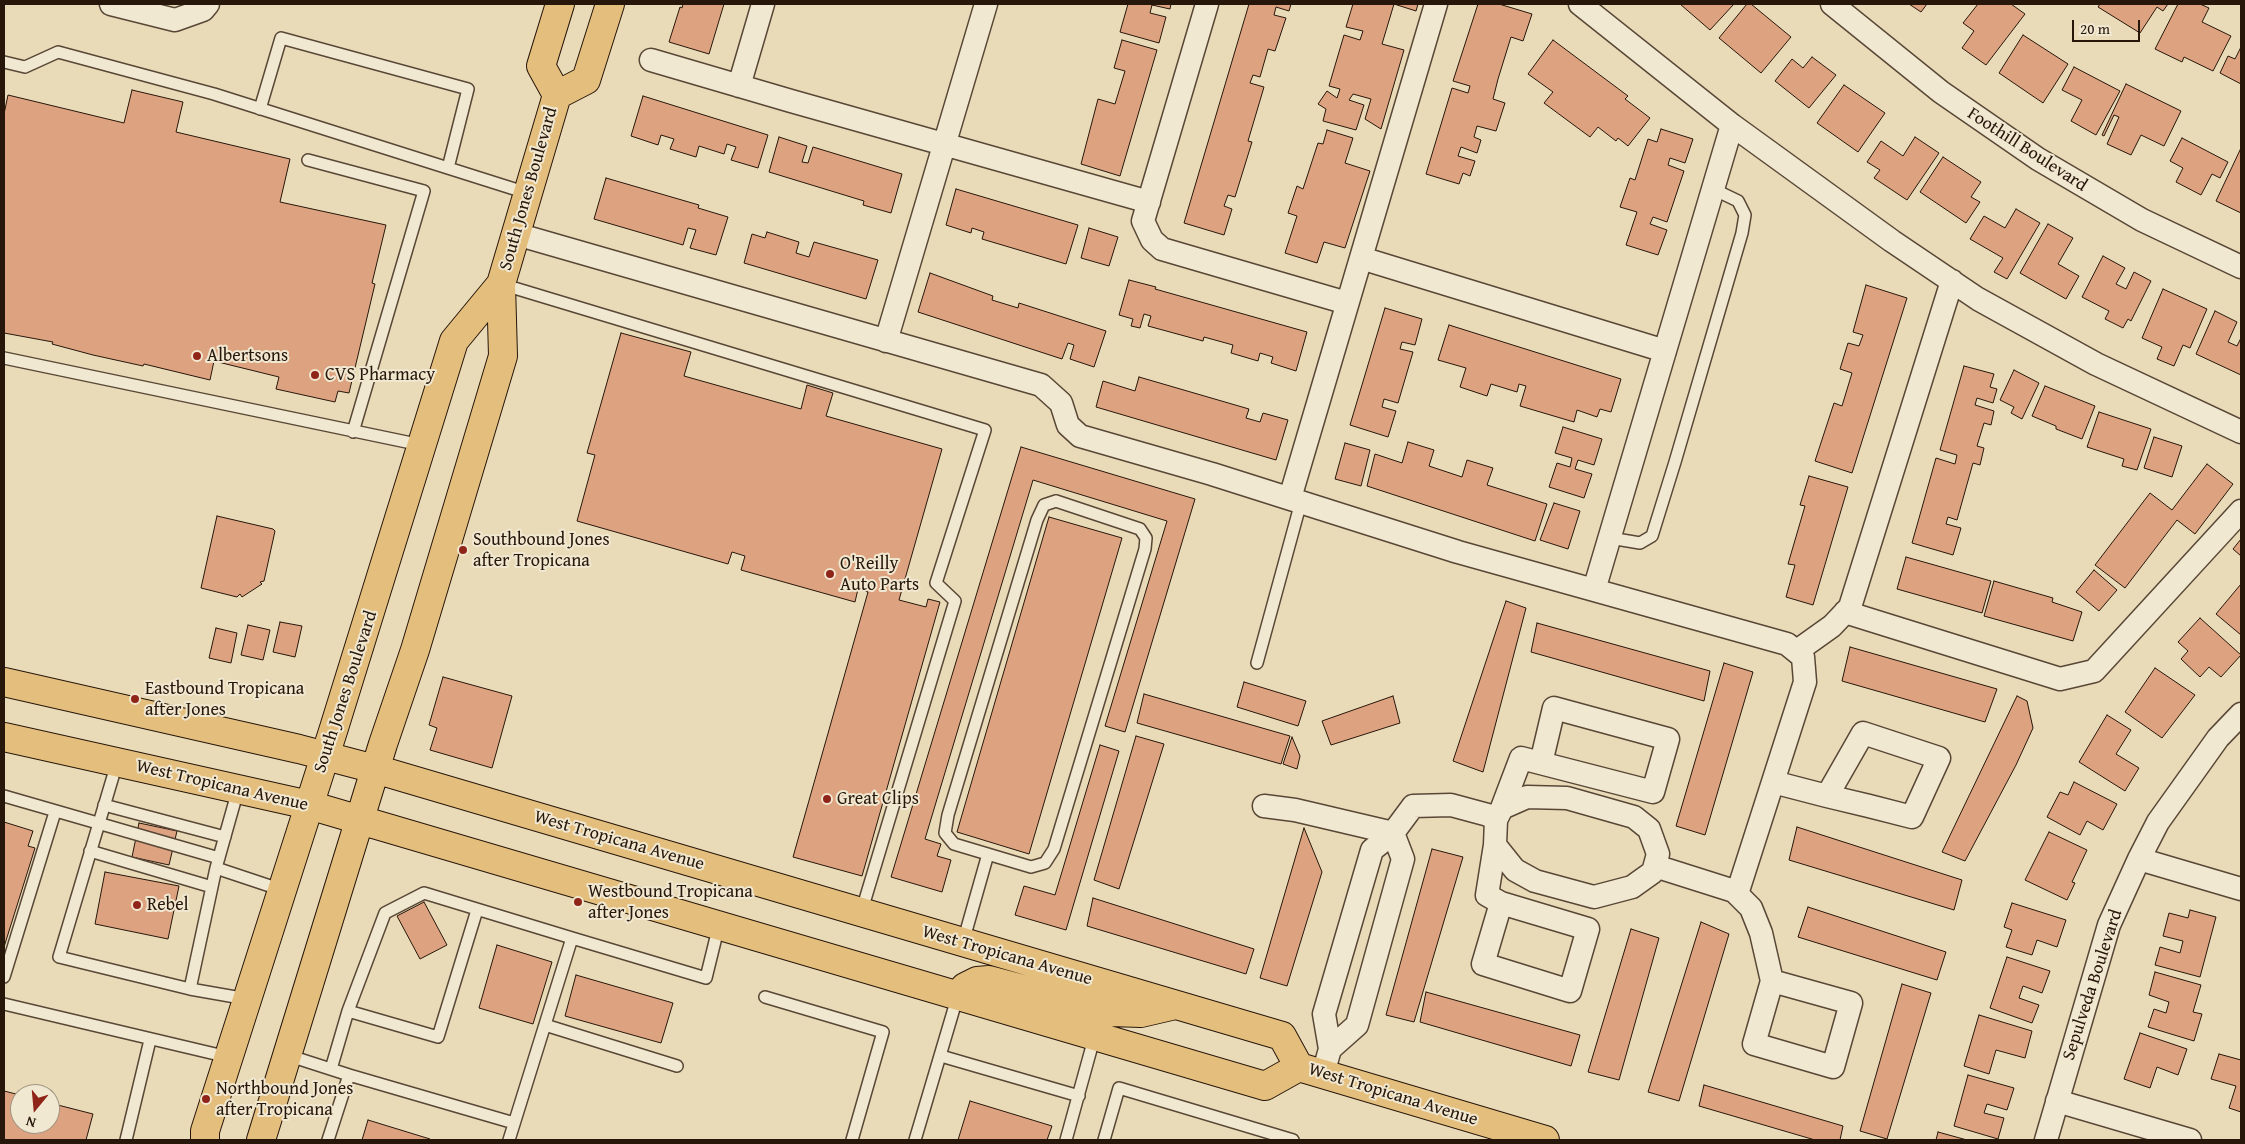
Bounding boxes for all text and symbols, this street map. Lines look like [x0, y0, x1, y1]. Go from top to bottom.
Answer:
scale bar [2075, 10, 2142, 42]
text: 20 m [2080, 18, 2110, 39]
street label: Foothill Boulevard [1963, 103, 2091, 197]
street label: South Jones Boulevard [495, 105, 563, 273]
place label: Albertsons [207, 345, 288, 367]
marker: Albertsons [191, 350, 203, 362]
place label: CVS Pharmacy [325, 364, 435, 386]
marker: CVS Pharmacy [309, 369, 321, 381]
place label: Southbound Jones after Tropicana [473, 529, 610, 572]
marker: Southbound Jones after Tropicana [457, 544, 469, 556]
place label: O'Reilly Auto Parts [840, 553, 919, 596]
marker: O'Reilly Auto Parts [824, 568, 836, 580]
street label: South Jones Boulevard [310, 608, 382, 776]
place label: Eastbound Tropicana after Jones [145, 678, 304, 721]
marker: Eastbound Tropicana after Jones [129, 693, 141, 705]
street label: West Tropicana Avenue [134, 756, 310, 816]
place label: Great Clips [837, 788, 919, 810]
marker: Great Clips [821, 793, 833, 805]
street label: West Tropicana Avenue [531, 806, 707, 876]
place label: Westbound Tropicana after Jones [588, 881, 753, 924]
place label: Rebel [147, 894, 189, 916]
marker: Westbound Tropicana after Jones [572, 896, 584, 908]
marker: Rebel [131, 899, 143, 911]
street label: Sepulveda Boulevard [2058, 907, 2128, 1063]
street label: West Tropicana Avenue [919, 921, 1095, 991]
street label: West Tropicana Avenue [1306, 1059, 1480, 1131]
place label: Northbound Jones after Tropicana [216, 1078, 353, 1120]
north arrow [10, 1084, 60, 1134]
marker: Northbound Jones after Tropicana [200, 1093, 212, 1105]
text: N [24, 1111, 38, 1133]

